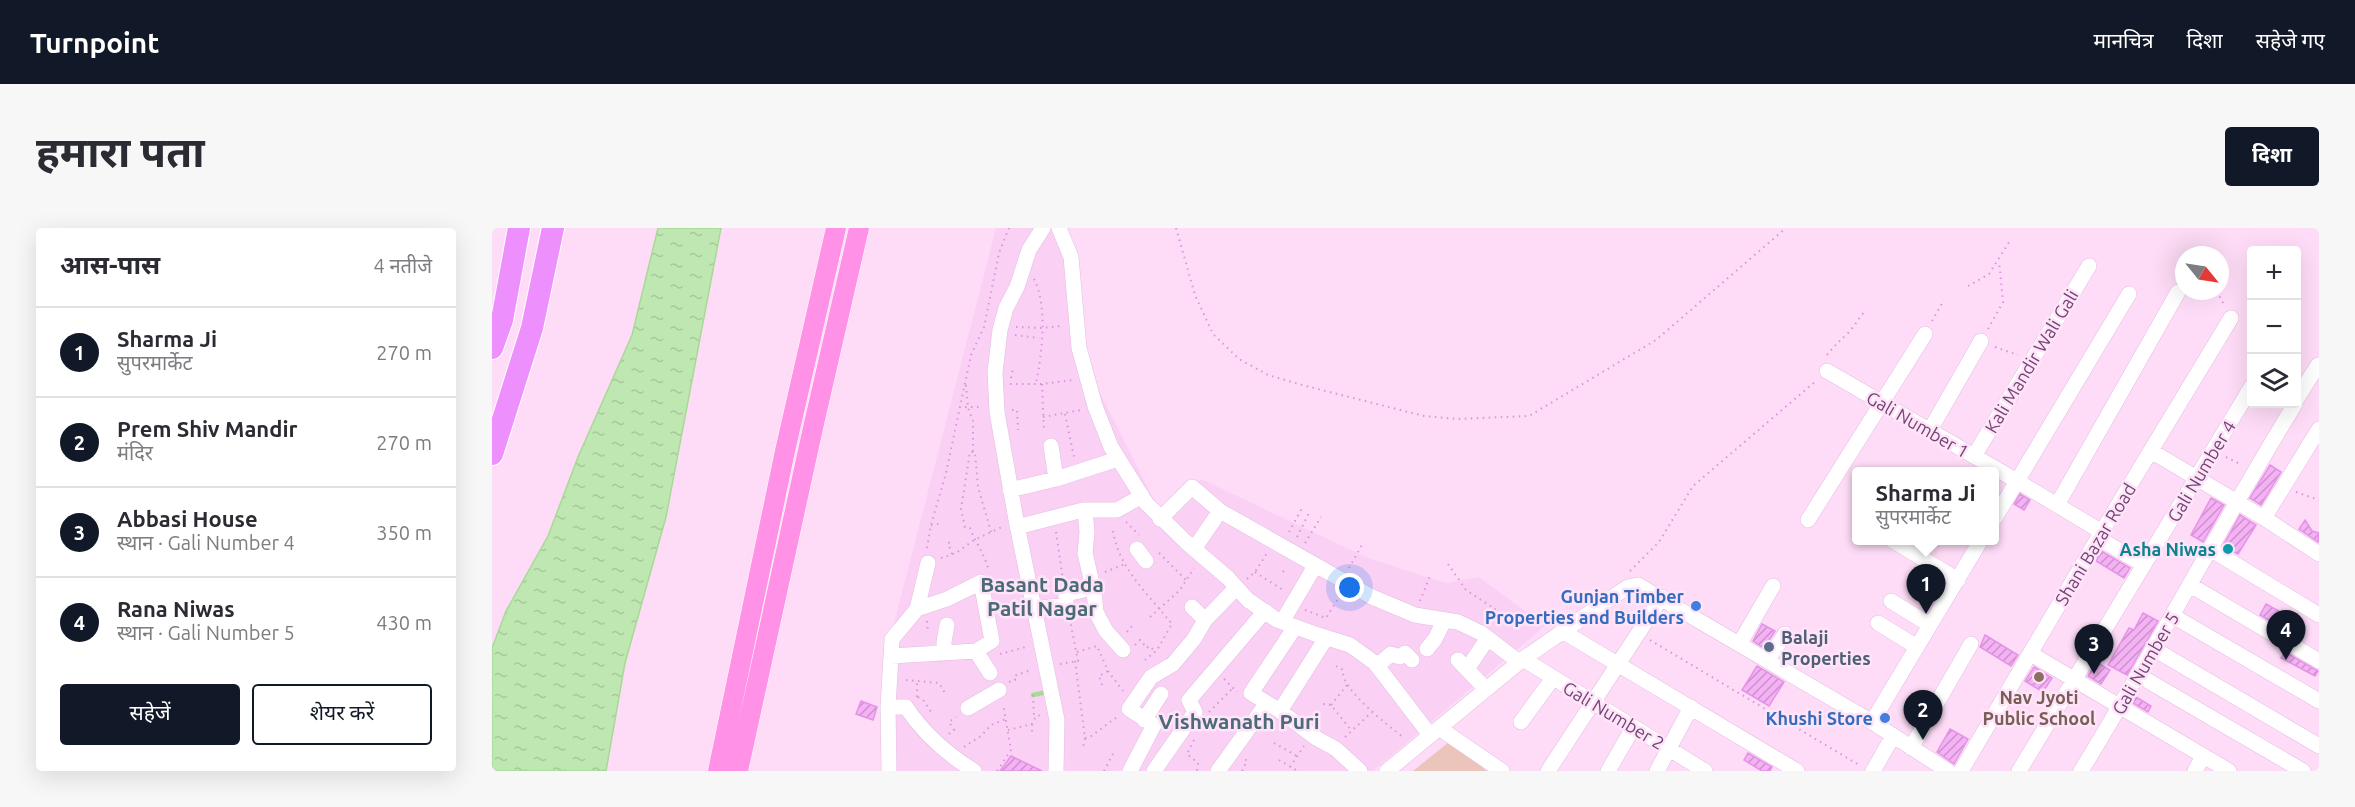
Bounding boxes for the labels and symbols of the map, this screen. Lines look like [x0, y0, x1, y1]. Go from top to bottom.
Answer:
north arrow [2175, 246, 2229, 300]
street label: Kali Mandir Wali Gali [1980, 286, 2082, 436]
street label: Gali Number 1 [1863, 387, 1973, 461]
street label: Gali Number 4 [2163, 417, 2239, 525]
street label: Shani Bazar Road [2051, 480, 2139, 608]
place label: Asha Niwas [2120, 539, 2216, 559]
marker: Asha Niwas [2221, 542, 2235, 556]
pin: 1 [1906, 564, 1946, 614]
district label: Basant Dada Patil Nagar [980, 572, 1104, 620]
your location [1335, 573, 1364, 602]
place label: Gunjan Timber Properties and Builders [1485, 586, 1685, 627]
marker: Gunjan Timber Properties and Builders [1689, 599, 1703, 613]
street label: Gali Number 5 [2108, 608, 2182, 718]
pin: 4 [2266, 610, 2306, 660]
pin: 3 [2074, 624, 2114, 674]
place label: Balaji Properties [1781, 627, 1871, 668]
marker: Balaji Properties [1762, 640, 1776, 654]
marker: Nav Jyoti Public School [2032, 670, 2046, 684]
street label: Gali Number 2 [1560, 677, 1668, 753]
place label: Nav Jyoti Public School [1983, 687, 2096, 728]
pin: 2 [1904, 690, 1942, 740]
place label: Khushi Store [1766, 708, 1873, 728]
district label: Vishwanath Puri [1159, 709, 1319, 733]
marker: Khushi Store [1878, 711, 1892, 725]

